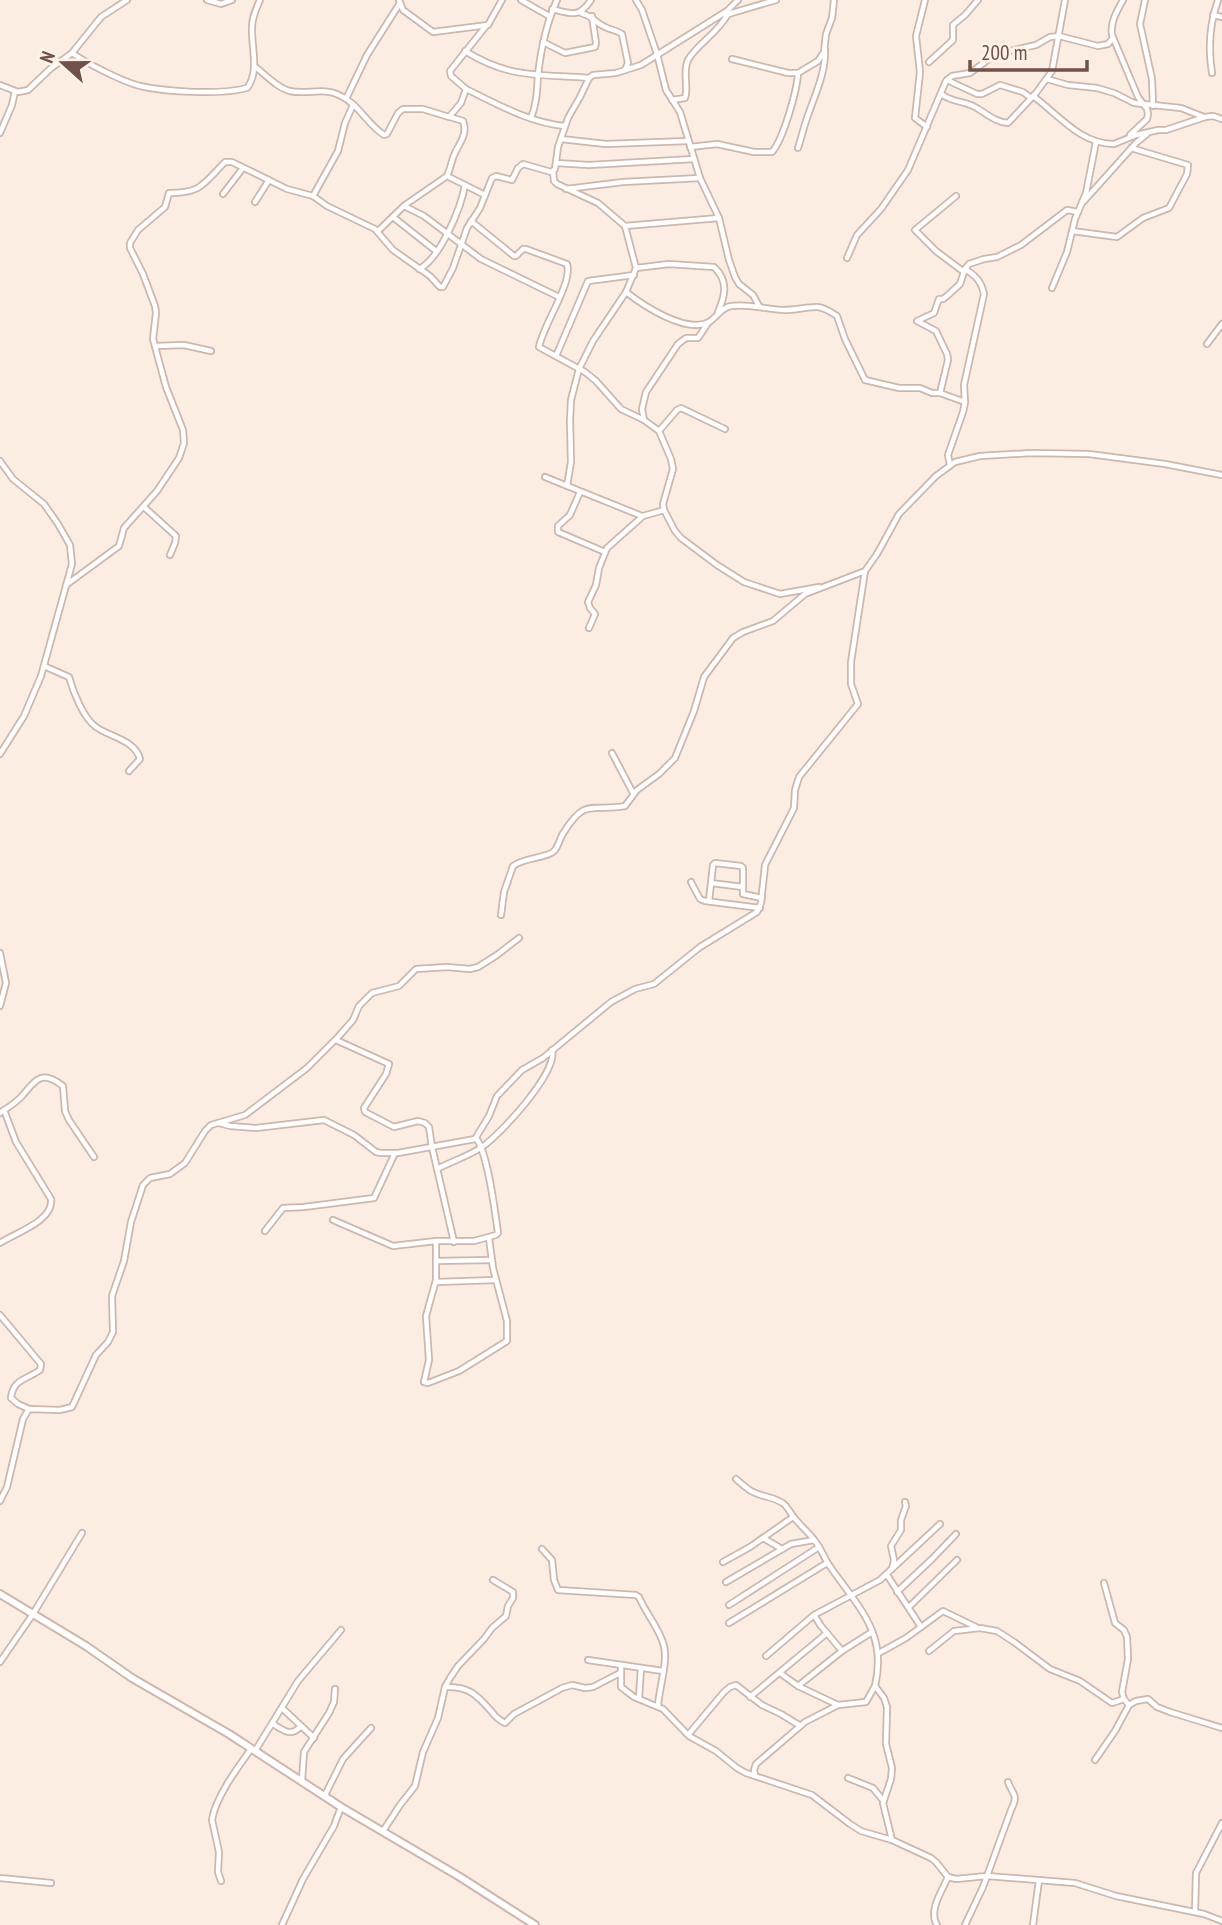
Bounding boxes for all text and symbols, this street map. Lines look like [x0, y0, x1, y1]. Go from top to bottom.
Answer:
north arrow [28, 28, 98, 98]
scale bar [970, 28, 1087, 72]
text: 200 m [981, 39, 1027, 66]
text: N [34, 48, 60, 66]

